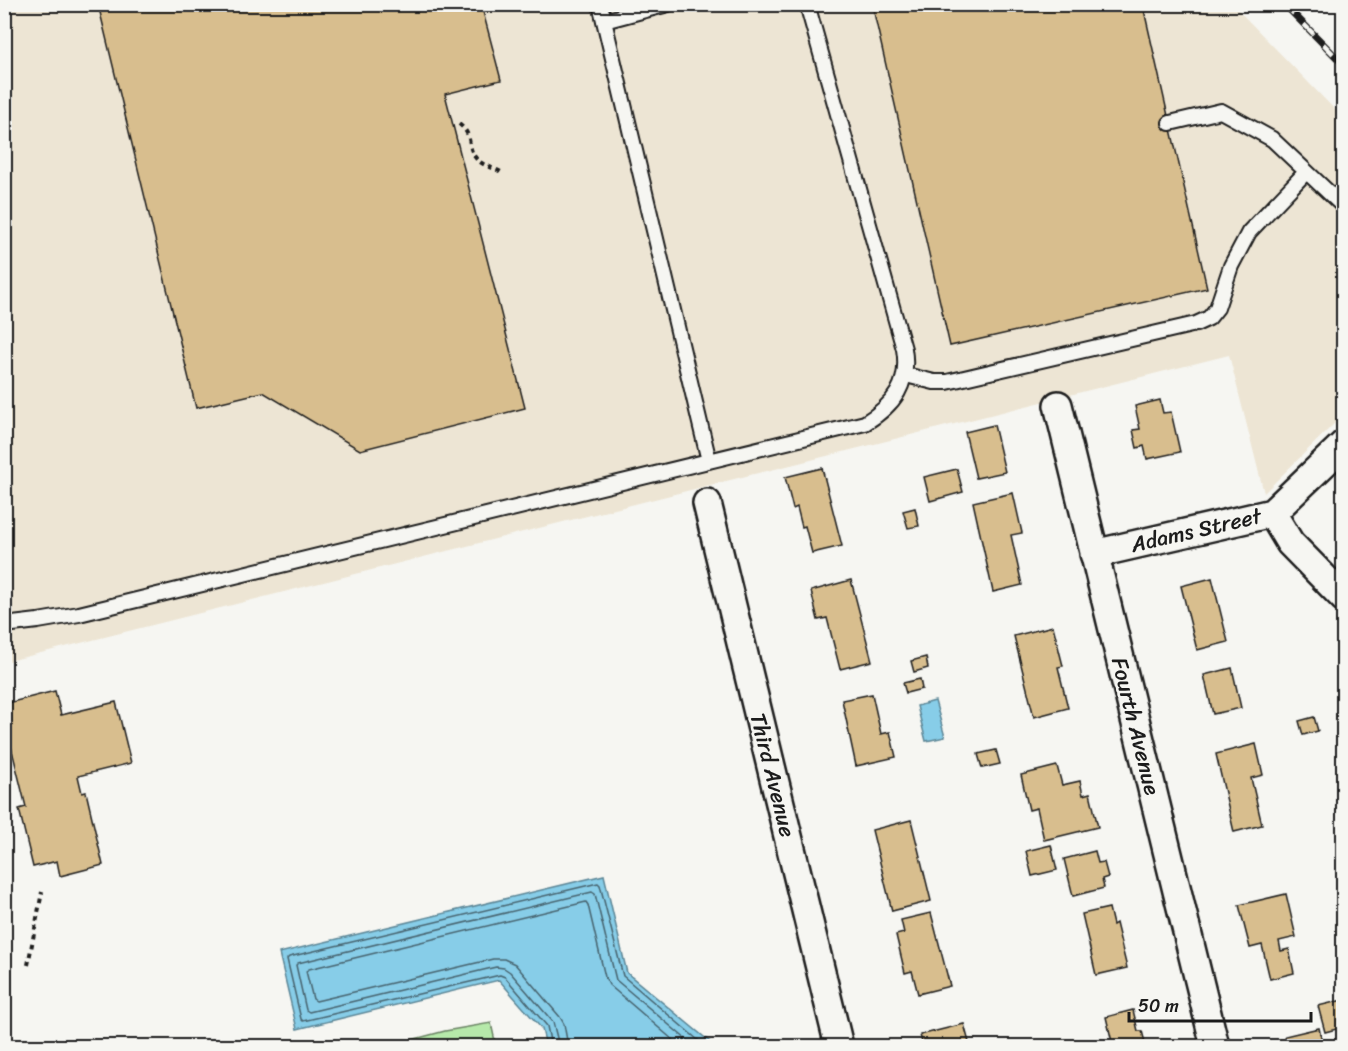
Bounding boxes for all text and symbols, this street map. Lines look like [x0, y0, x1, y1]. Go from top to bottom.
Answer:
street label: Adams Street [1126, 496, 1266, 564]
street label: Fourth Avenue [1100, 653, 1172, 800]
street label: Third Avenue [739, 709, 807, 841]
scale bar [1129, 985, 1310, 1023]
text: 50 m [1138, 990, 1179, 1022]

